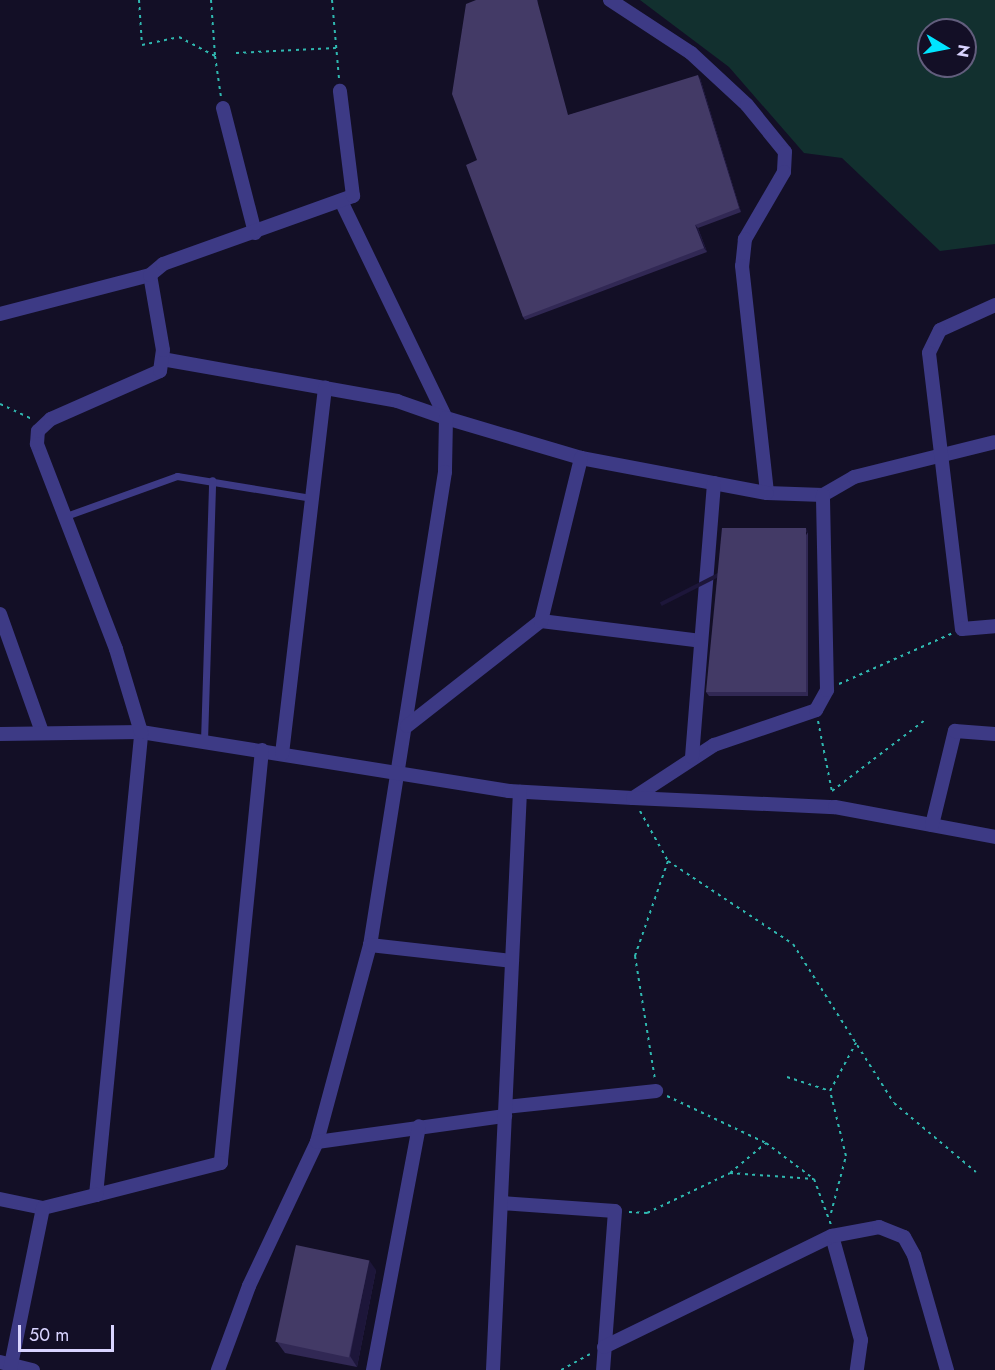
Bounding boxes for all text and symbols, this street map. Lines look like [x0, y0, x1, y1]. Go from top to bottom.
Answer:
north arrow [917, 18, 977, 78]
text: N [951, 43, 976, 59]
scale bar [21, 1313, 117, 1351]
text: 50 m [29, 1322, 69, 1348]

